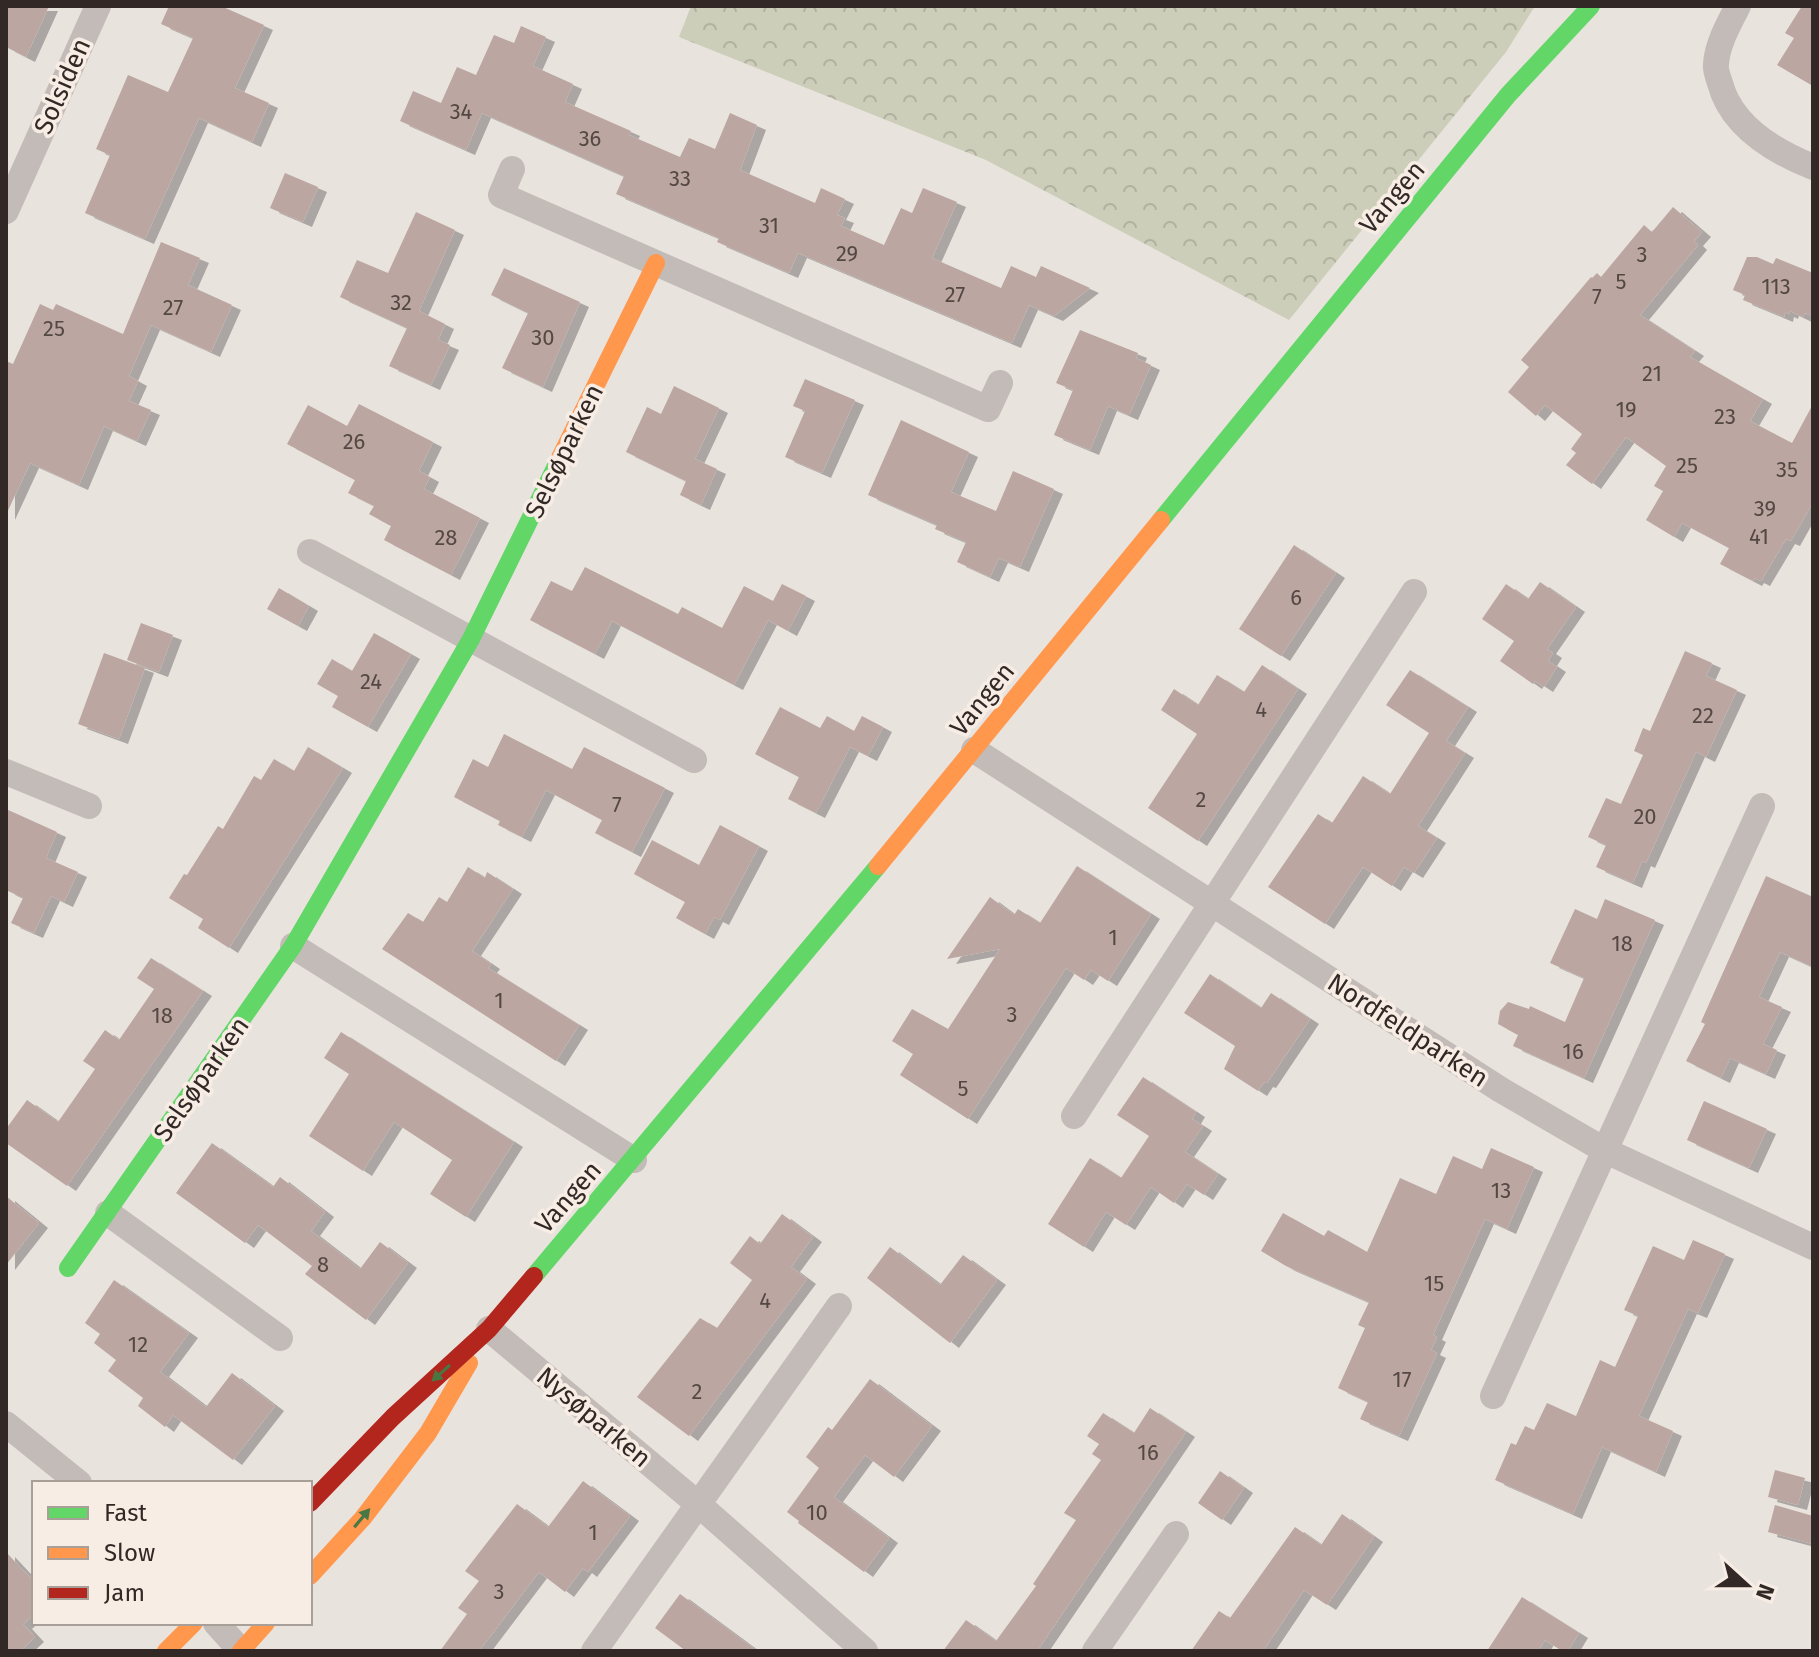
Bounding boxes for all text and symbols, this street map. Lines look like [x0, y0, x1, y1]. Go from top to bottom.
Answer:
street label: Solsiden [28, 34, 97, 139]
house number: 34 [450, 98, 473, 125]
house number: 36 [579, 125, 601, 152]
street label: Vangen [1353, 155, 1432, 240]
house number: 33 [669, 165, 691, 192]
house number: 31 [759, 212, 779, 239]
house number: 29 [836, 240, 858, 267]
house number: 3 [1637, 241, 1647, 268]
house number: 5 [1615, 268, 1627, 295]
house number: 113 [1761, 273, 1791, 300]
house number: 27 [945, 281, 965, 308]
house number: 7 [1592, 283, 1602, 310]
house number: 32 [390, 289, 412, 316]
house number: 27 [163, 294, 183, 321]
house number: 25 [43, 315, 65, 342]
house number: 30 [531, 324, 555, 351]
house number: 21 [1642, 360, 1662, 387]
street label: Selsøparken [519, 379, 610, 523]
house number: 19 [1615, 396, 1637, 423]
house number: 23 [1714, 403, 1736, 430]
house number: 26 [343, 428, 365, 455]
house number: 25 [1676, 452, 1698, 479]
house number: 35 [1776, 456, 1798, 483]
house number: 39 [1754, 495, 1776, 522]
house number: 41 [1749, 523, 1769, 550]
house number: 28 [434, 524, 458, 551]
house number: 6 [1290, 584, 1302, 611]
street label: Vangen [943, 656, 1021, 742]
house number: 24 [360, 668, 382, 695]
house number: 4 [1255, 696, 1267, 723]
house number: 22 [1692, 702, 1714, 729]
house number: 2 [1196, 786, 1206, 813]
house number: 7 [612, 791, 622, 818]
house number: 20 [1633, 803, 1657, 830]
house number: 1 [1108, 924, 1118, 951]
house number: 18 [1611, 930, 1633, 957]
street label: Nordfeldparken [1322, 967, 1494, 1094]
house number: 1 [494, 987, 504, 1014]
house number: 3 [1007, 1001, 1017, 1028]
house number: 18 [151, 1002, 173, 1029]
street label: Selsøparken [147, 1011, 256, 1148]
house number: 16 [1562, 1038, 1584, 1065]
house number: 5 [957, 1075, 969, 1102]
street label: Vangen [529, 1155, 608, 1240]
house number: 13 [1491, 1177, 1511, 1204]
house number: 8 [317, 1251, 329, 1278]
house number: 15 [1424, 1270, 1444, 1297]
house number: 4 [759, 1287, 771, 1314]
house number: 12 [128, 1331, 148, 1358]
street label: Nysøparken [530, 1361, 657, 1474]
one-way arrow [431, 1364, 450, 1382]
house number: 17 [1392, 1366, 1412, 1393]
house number: 2 [692, 1378, 702, 1405]
house number: 16 [1137, 1439, 1159, 1466]
legend [32, 1481, 312, 1625]
text: Fast [104, 1499, 147, 1527]
house number: 10 [806, 1499, 828, 1526]
one-way arrow [353, 1509, 370, 1529]
house number: 1 [588, 1519, 598, 1546]
text: Slow [104, 1539, 155, 1567]
north arrow [1707, 1545, 1787, 1625]
house number: 3 [494, 1578, 504, 1605]
text: Jam [104, 1579, 145, 1607]
text: N [1750, 1580, 1780, 1604]

